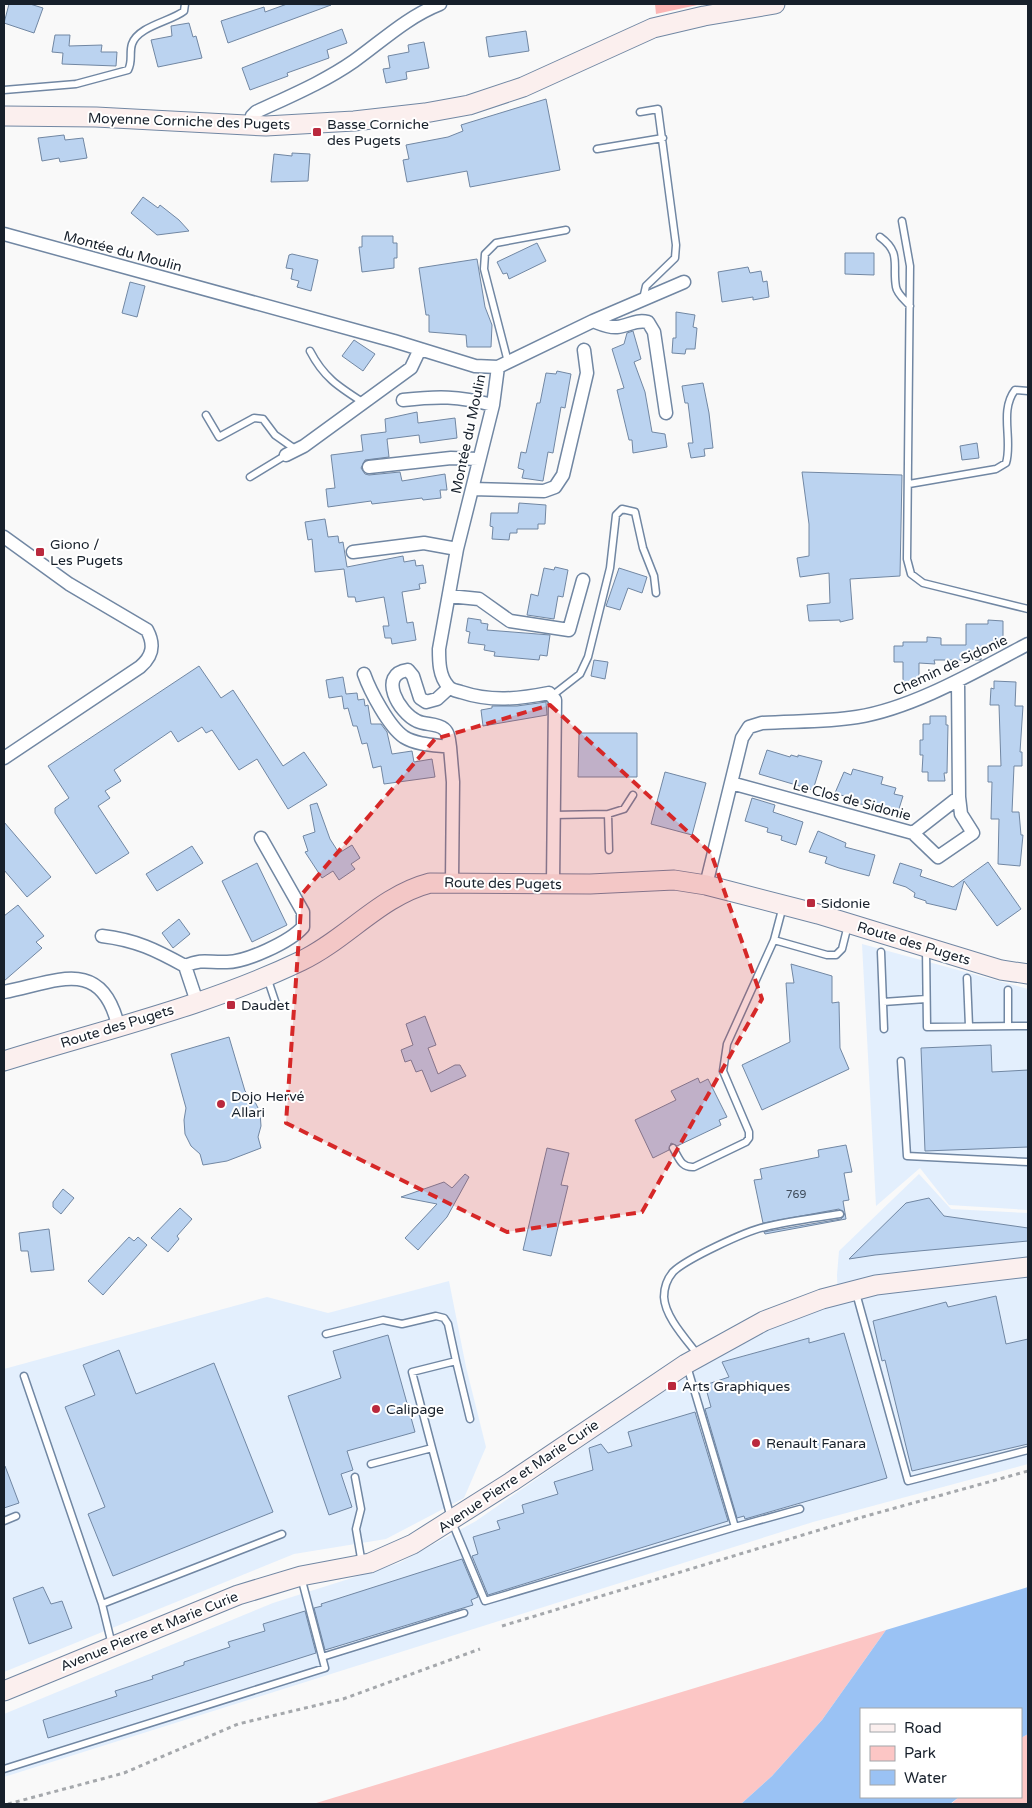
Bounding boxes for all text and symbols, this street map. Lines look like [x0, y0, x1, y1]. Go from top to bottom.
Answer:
street label: Moyenne Corniche des Pugets [88, 109, 291, 134]
place label: Basse Corniche des Pugets [327, 116, 429, 149]
marker: Basse Corniche des Pugets [311, 126, 323, 138]
street label: Montée du Moulin [62, 228, 184, 275]
street label: Montée du Moulin [448, 373, 489, 495]
place label: Giono / Les Pugets [50, 536, 123, 569]
marker: Giono / Les Pugets [34, 546, 46, 558]
street label: Chemin de Sidonie [890, 631, 1010, 699]
street label: Le Clos de Sidonie [791, 777, 913, 824]
street label: Route des Pugets [444, 874, 562, 893]
place label: Sidonie [821, 895, 870, 912]
marker: Sidonie [805, 897, 817, 909]
street label: Route des Pugets [855, 918, 973, 969]
place label: Daudet [241, 997, 290, 1014]
marker: Daudet [225, 999, 237, 1011]
street label: Route des Pugets [58, 1001, 176, 1052]
place label: Dojo Hervé Allari [231, 1088, 304, 1121]
marker: Dojo Hervé Allari [215, 1098, 227, 1110]
house number: 769 [786, 1188, 806, 1201]
place label: Arts Graphiques [682, 1378, 790, 1395]
marker: Arts Graphiques [666, 1380, 678, 1392]
place label: Calipage [386, 1401, 444, 1418]
marker: Calipage [370, 1403, 382, 1415]
street label: Avenue Pierre et Marie Curie [435, 1416, 602, 1537]
place label: Renault Fanara [766, 1435, 866, 1452]
marker: Renault Fanara [750, 1437, 762, 1449]
street label: Avenue Pierre et Marie Curie [58, 1588, 241, 1675]
legend [860, 1708, 1022, 1798]
text: Road [904, 1719, 942, 1737]
text: Park [904, 1744, 936, 1762]
text: Water [904, 1769, 947, 1787]

